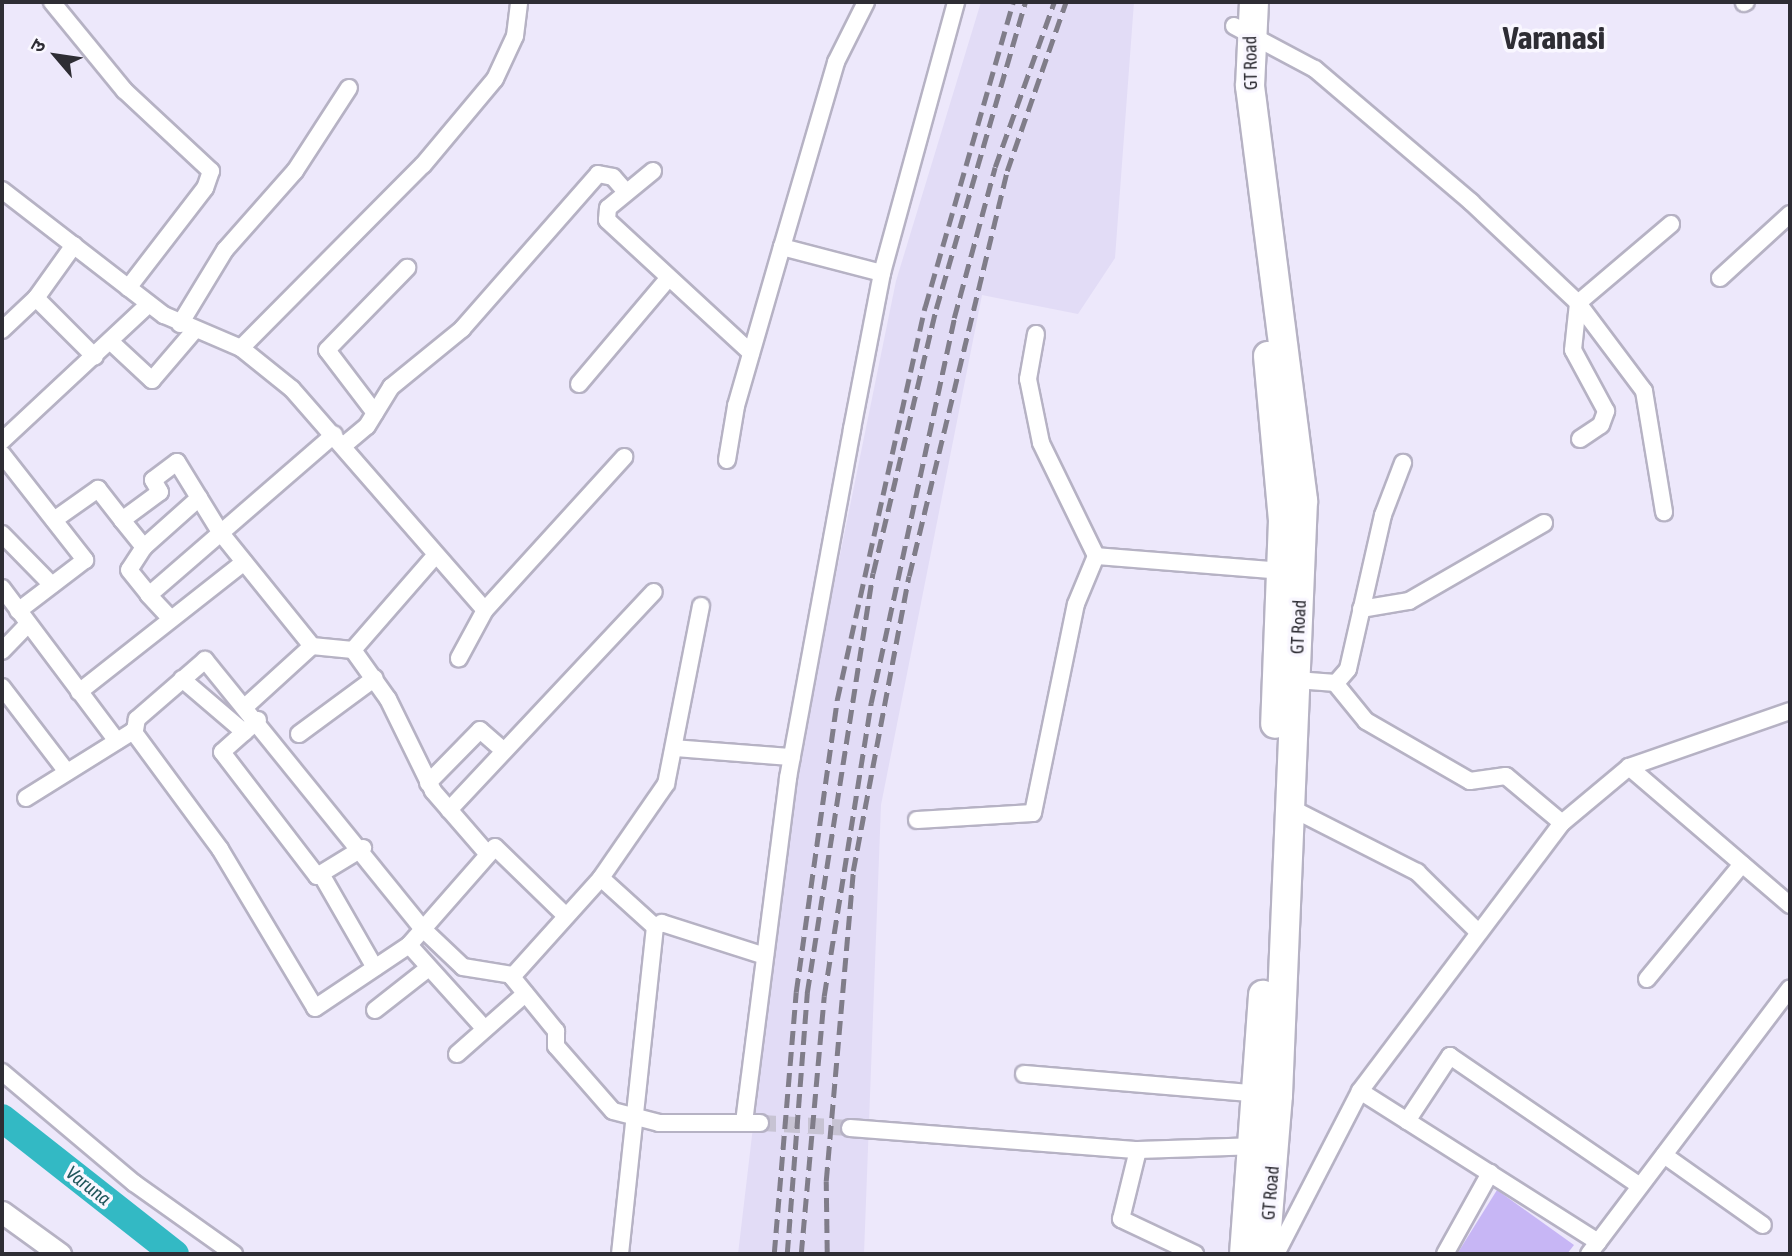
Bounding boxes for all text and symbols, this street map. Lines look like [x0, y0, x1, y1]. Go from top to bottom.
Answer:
district label: Varanasi [1503, 19, 1605, 57]
north arrow [21, 21, 91, 91]
text: उ [25, 36, 50, 56]
street label: GT Road [1240, 36, 1262, 90]
street label: GT Road [1287, 599, 1311, 655]
water label: Varuna [61, 1161, 115, 1211]
street label: GT Road [1258, 1165, 1284, 1221]

